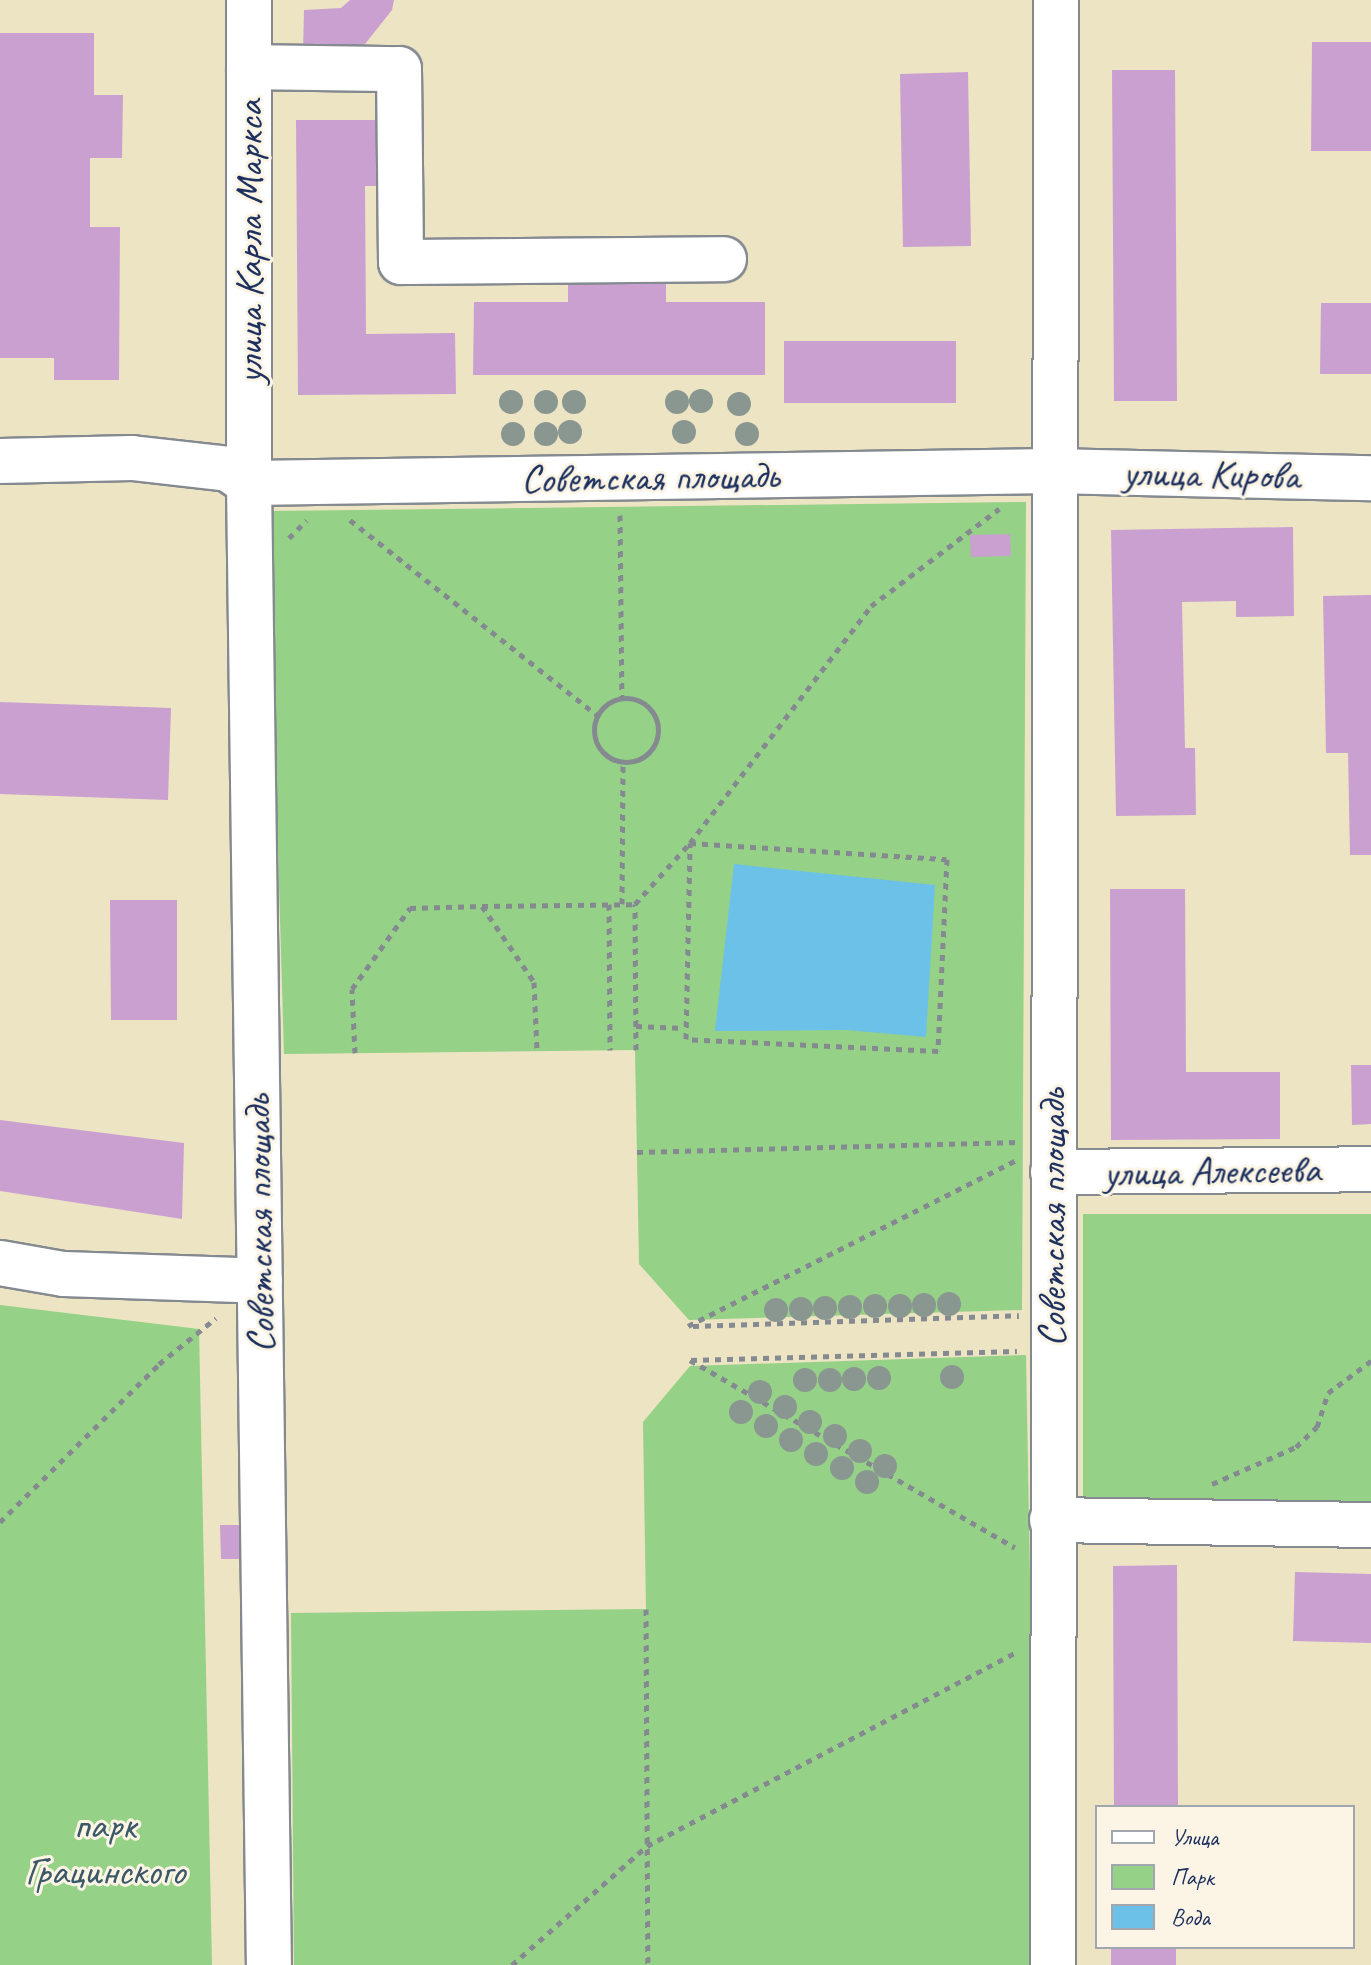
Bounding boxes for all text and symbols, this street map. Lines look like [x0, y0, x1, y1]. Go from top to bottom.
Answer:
street label: улица Карла Маркса [225, 101, 273, 383]
street label: улица Кирова [1123, 448, 1299, 500]
street label: Советская площадь [521, 451, 779, 503]
street label: Советская площадь [1028, 1089, 1076, 1347]
street label: Советская площадь [233, 1095, 285, 1353]
street label: улица Алексеева [1102, 1145, 1322, 1197]
park label: парк Грацинского [25, 1801, 185, 1895]
legend [1095, 1805, 1355, 1949]
text: Улица [1171, 1822, 1219, 1852]
text: Парк [1171, 1862, 1214, 1892]
text: Вода [1171, 1902, 1210, 1932]

